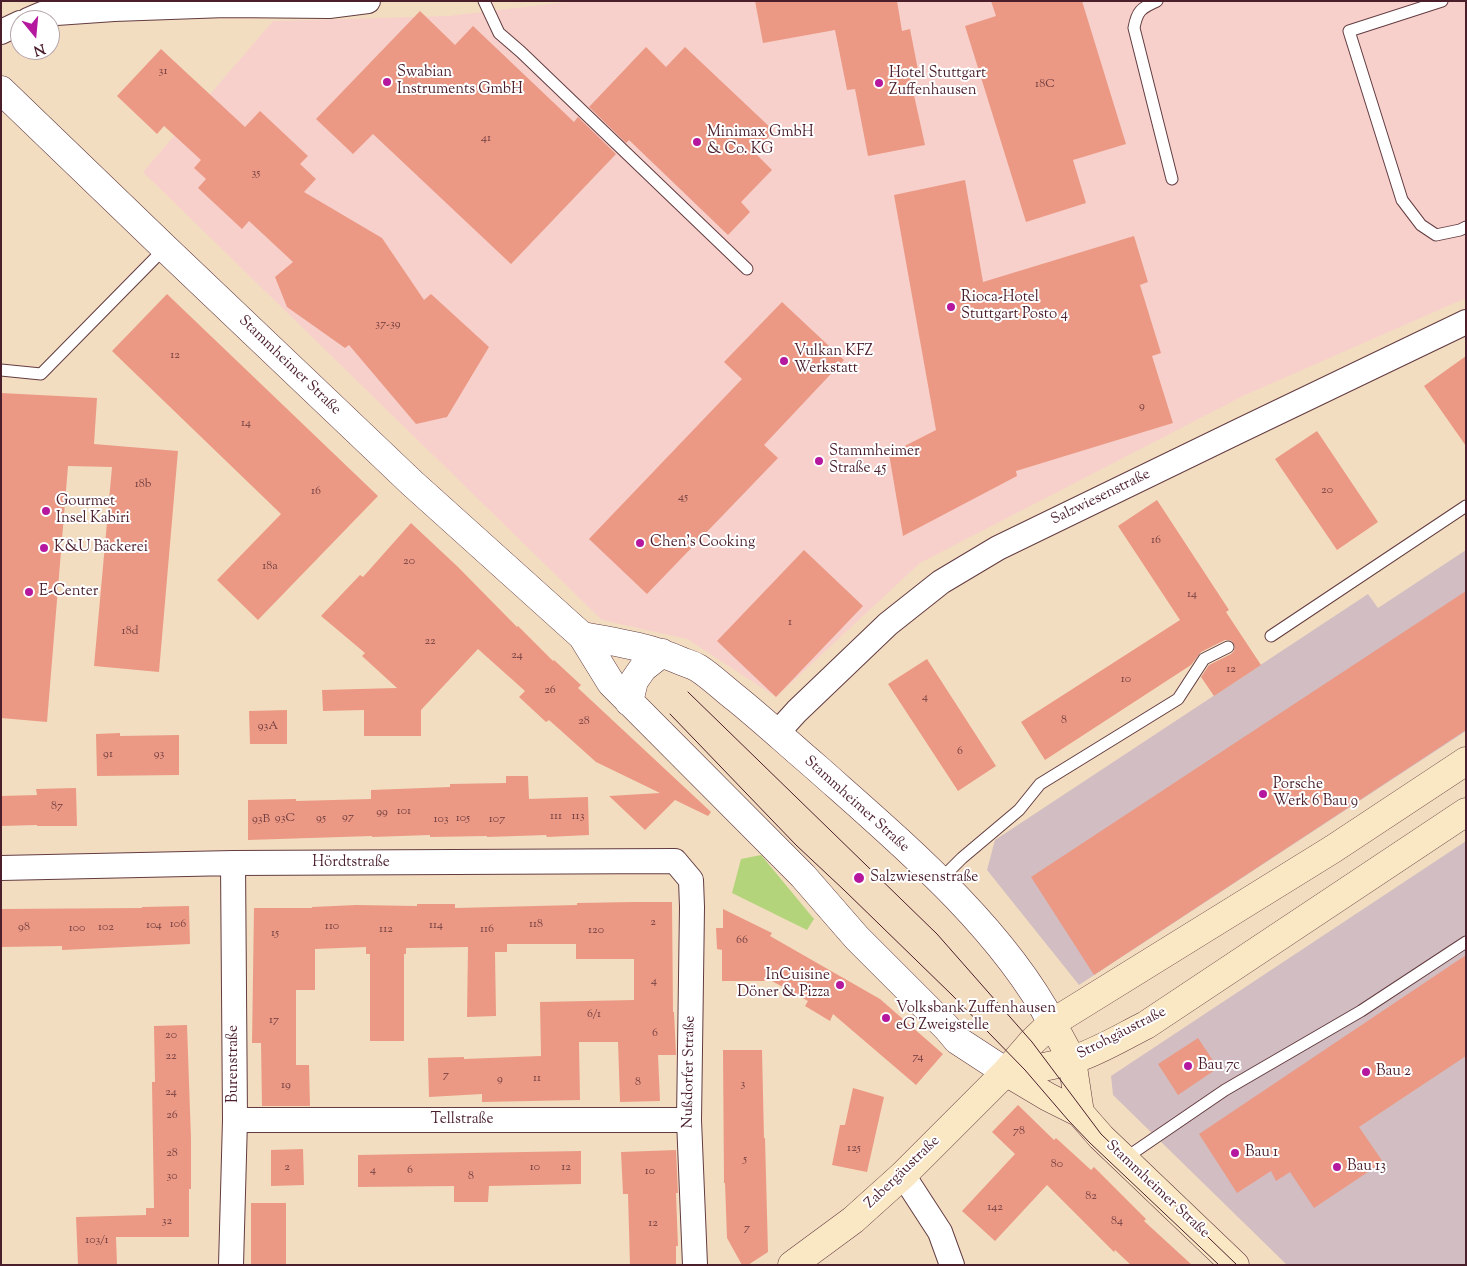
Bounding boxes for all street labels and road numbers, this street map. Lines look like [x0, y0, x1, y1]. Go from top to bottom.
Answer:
street label: Stammheimer Straße [234, 313, 344, 419]
street label: Salzwiesenstraße [1048, 466, 1154, 530]
street label: Stammheimer Straße [800, 753, 912, 857]
street label: Hördtstraße [312, 854, 390, 872]
street label: Strohgäustraße [1074, 1004, 1170, 1064]
street label: Nußdorfer Straße [680, 1015, 700, 1129]
street label: Burenstraße [225, 1025, 243, 1103]
street label: Tellstraße [431, 1111, 493, 1129]
street label: Zabergäustraße [862, 1133, 944, 1213]
street label: Stammheimer Straße [1101, 1137, 1213, 1243]

